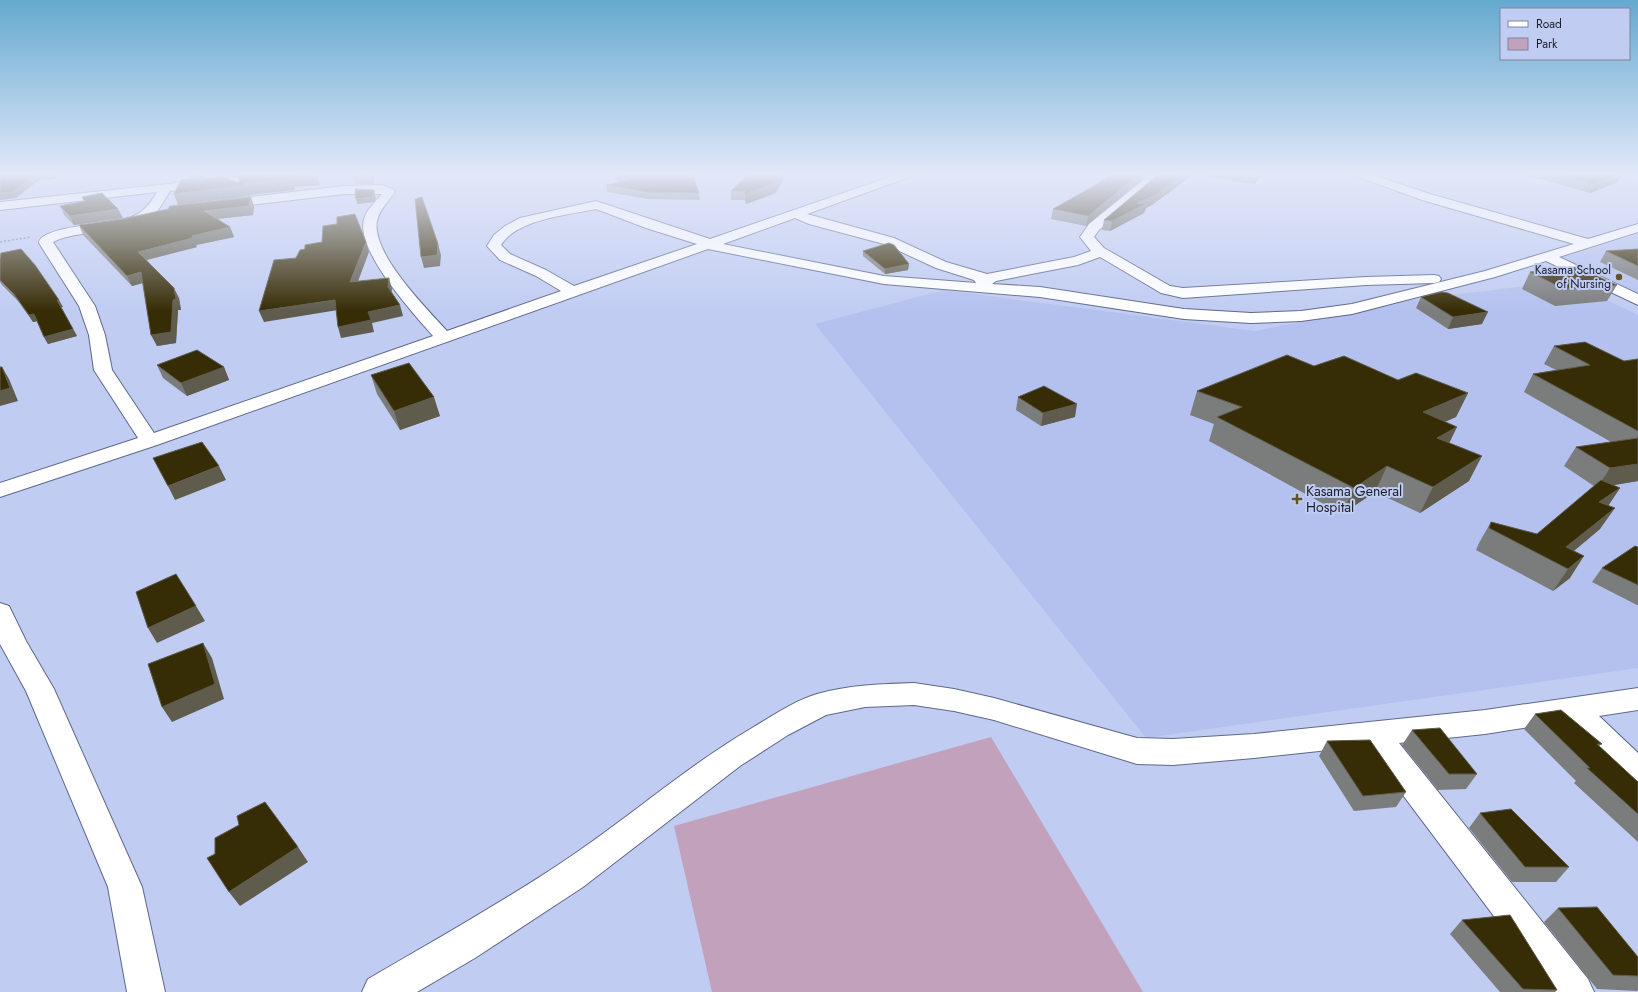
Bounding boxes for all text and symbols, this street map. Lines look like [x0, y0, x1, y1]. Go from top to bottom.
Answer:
legend [1500, 8, 1630, 60]
text: Road [1536, 15, 1562, 33]
text: Park [1536, 35, 1558, 53]
place label: Kasama School of Nursing [1535, 261, 1611, 293]
marker: Kasama School of Nursing [1614, 272, 1624, 282]
place label: Kasama General Hospital [1306, 481, 1402, 517]
marker: Kasama General Hospital [1291, 493, 1303, 505]

